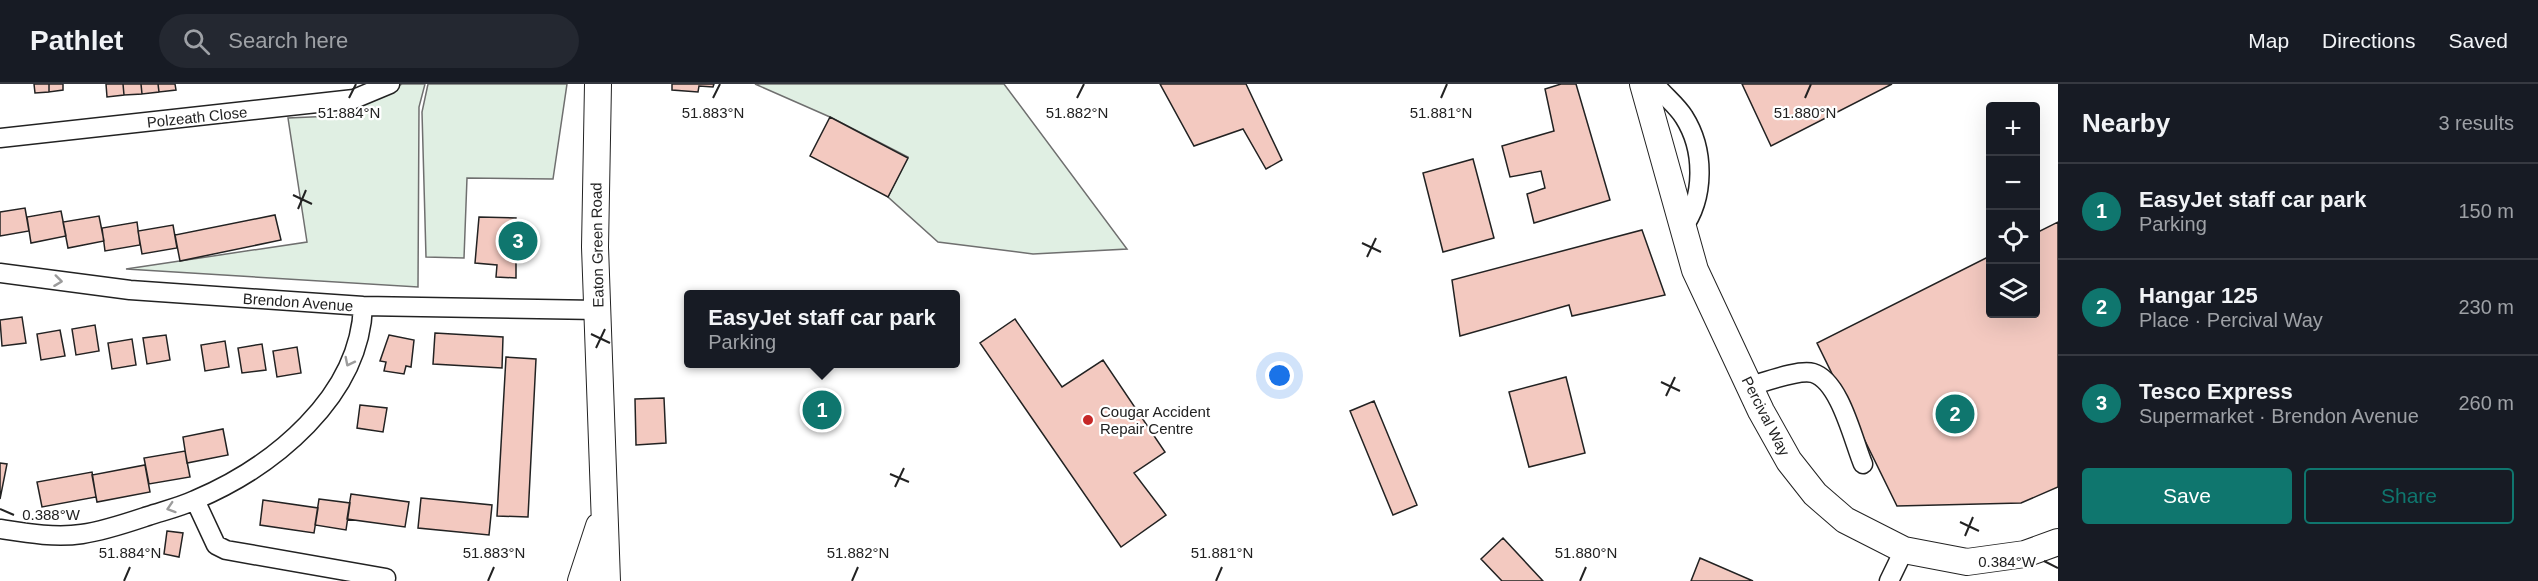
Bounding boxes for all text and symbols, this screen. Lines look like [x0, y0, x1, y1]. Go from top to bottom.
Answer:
search box [159, 14, 579, 68]
text: Pathlet [30, 25, 123, 56]
icon: search [180, 25, 213, 58]
text: Search here [228, 28, 348, 53]
text: Map [2248, 29, 2289, 52]
text: Directions [2322, 29, 2415, 52]
text: Saved [2448, 29, 2508, 52]
map controls [1986, 102, 2040, 318]
button: + [1986, 102, 2040, 156]
street label: Polzeath Close [146, 103, 248, 131]
text: 51.884°N [318, 104, 380, 121]
text: 51.883°N [682, 104, 744, 121]
text: 51.882°N [1046, 104, 1108, 121]
text: 51.881°N [1410, 104, 1472, 121]
text: 51.880°N [1774, 104, 1836, 121]
text: Nearby [2082, 108, 2170, 138]
text: 3 results [2438, 112, 2514, 134]
button: − [1986, 156, 2040, 210]
street label: Eaton Green Road [587, 182, 607, 308]
text: EasyJet staff car park [2139, 187, 2366, 212]
text: 1 [2096, 200, 2107, 222]
text: 150 m [2458, 200, 2514, 222]
button: locate [1986, 210, 2040, 264]
text: Parking [2139, 213, 2207, 235]
pin: 3 [498, 218, 538, 264]
button: layers [1986, 264, 2040, 318]
one-way arrow [53, 274, 63, 286]
text: Hangar 125 [2139, 283, 2258, 308]
street label: Brendon Avenue [242, 290, 354, 314]
popup [684, 290, 960, 368]
text: 2 [2096, 296, 2107, 318]
text: 230 m [2458, 296, 2514, 318]
text: EasyJet staff car park [708, 305, 936, 330]
text: Place · Percival Way [2139, 309, 2323, 331]
text: Parking [708, 331, 776, 353]
one-way arrow [345, 356, 356, 367]
your location [1265, 361, 1294, 390]
street label: Percival Way [1739, 373, 1794, 459]
text: Tesco Express [2139, 379, 2293, 404]
pin: 1 [802, 388, 842, 432]
pin: 2 [1936, 392, 1974, 436]
text: 3 [2096, 392, 2107, 414]
text: 260 m [2458, 392, 2514, 414]
place label: Cougar Accident Repair Centre [1100, 403, 1211, 437]
text: Supermarket · Brendon Avenue [2139, 405, 2419, 427]
marker: Cougar Accident Repair Centre [1081, 413, 1095, 427]
button: Save [2082, 468, 2292, 524]
button: Share [2304, 468, 2514, 524]
one-way arrow [166, 501, 177, 513]
text: 0.388°W [22, 506, 81, 523]
text: 51.884°N [99, 544, 161, 561]
text: 51.883°N [463, 544, 525, 561]
text: 51.882°N [827, 544, 889, 561]
text: 51.881°N [1191, 544, 1253, 561]
text: 51.880°N [1555, 544, 1617, 561]
text: 0.384°W [1978, 553, 2037, 570]

